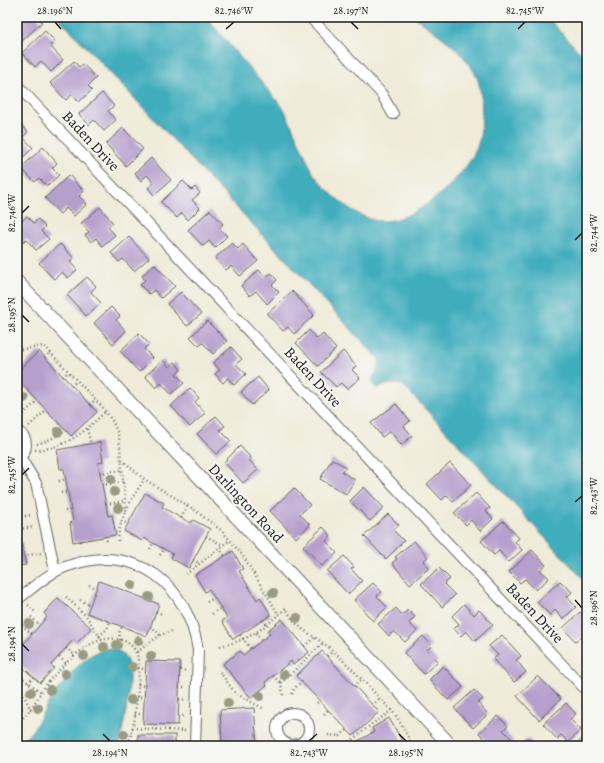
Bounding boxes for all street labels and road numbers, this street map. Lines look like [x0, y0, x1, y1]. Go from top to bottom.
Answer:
street label: Baden Drive [58, 107, 124, 176]
street label: Baden Drive [280, 343, 346, 412]
street label: Darlington Road [204, 459, 289, 548]
street label: Baden Drive [502, 579, 568, 648]

